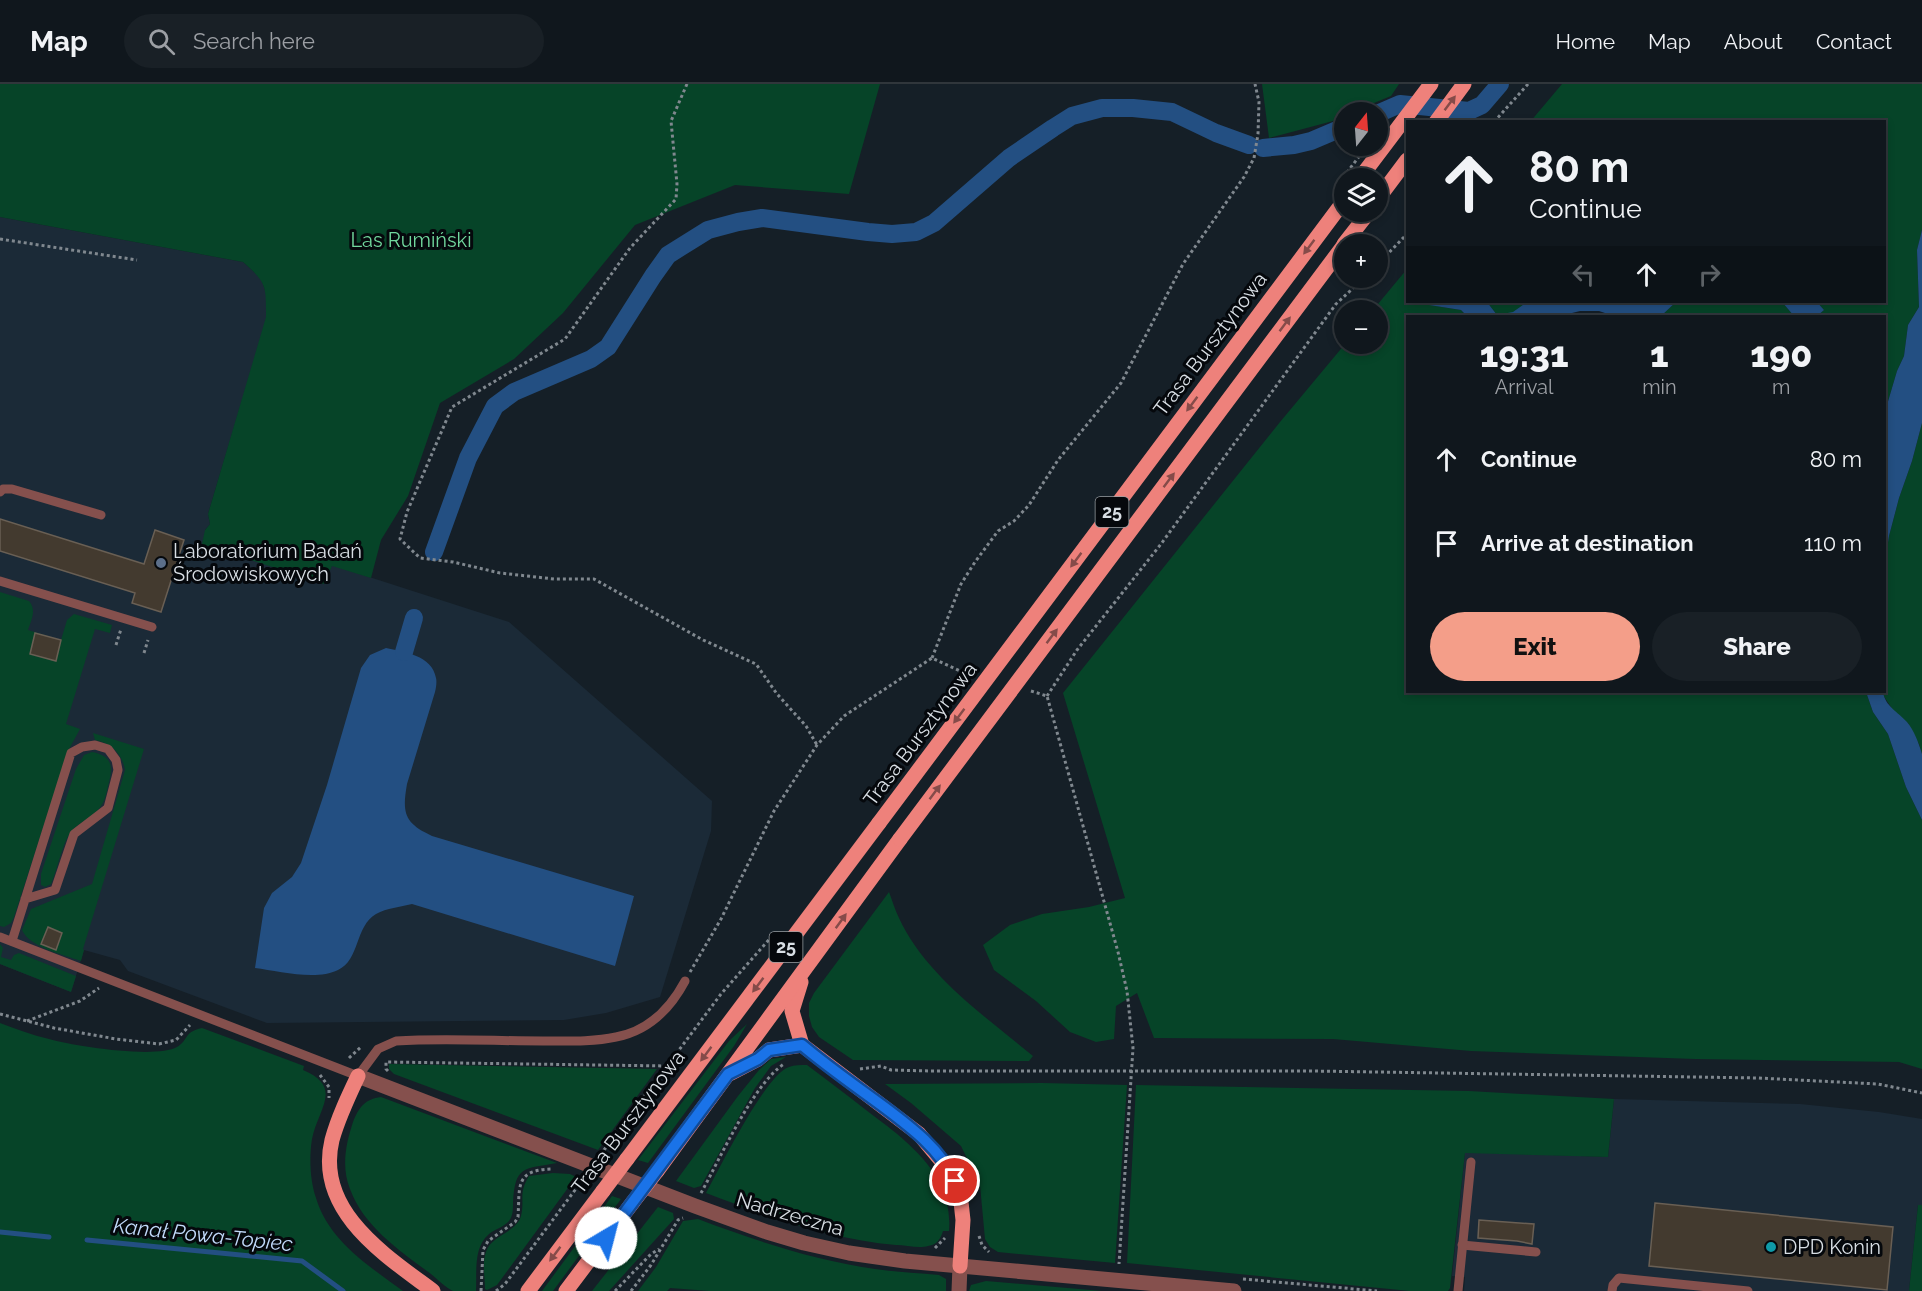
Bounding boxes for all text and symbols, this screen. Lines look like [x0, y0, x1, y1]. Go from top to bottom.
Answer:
search box [124, 14, 544, 68]
text: Map [30, 25, 88, 58]
icon: search [145, 25, 178, 58]
text: Search here [193, 28, 315, 54]
text: Home [1556, 29, 1615, 54]
text: Map [1648, 29, 1691, 54]
text: About [1724, 29, 1783, 54]
text: Contact [1816, 29, 1892, 54]
one-way arrow [1444, 95, 1456, 111]
north arrow [1334, 102, 1388, 156]
map controls [1334, 102, 1388, 354]
text: 80 m [1529, 143, 1629, 192]
icon: ahead [1430, 144, 1508, 222]
button: layers [1334, 168, 1388, 222]
text: Continue [1529, 193, 1642, 224]
park label: Las Rumiński [350, 228, 472, 252]
button: + [1334, 234, 1388, 288]
one-way arrow [1303, 239, 1315, 255]
icon: left [1567, 258, 1600, 291]
icon: ahead [1630, 258, 1663, 291]
icon: right [1693, 258, 1726, 291]
street label: Trasa Bursztynowa [1148, 268, 1272, 420]
button: − [1334, 300, 1388, 354]
one-way arrow [1279, 316, 1291, 332]
text: 19:31 [1480, 333, 1569, 375]
text: 1 [1650, 333, 1669, 375]
text: 190 [1750, 333, 1812, 375]
text: Arrival [1495, 375, 1553, 399]
text: min [1642, 375, 1677, 399]
text: m [1772, 375, 1791, 399]
one-way arrow [1187, 396, 1199, 411]
icon: ahead [1430, 443, 1463, 476]
text: Continue [1481, 446, 1577, 472]
text: 80 m [1810, 446, 1862, 472]
one-way arrow [1162, 472, 1174, 487]
road number: 25 [1096, 497, 1128, 527]
icon: arrive [1430, 527, 1463, 560]
text: Arrive at destination [1481, 530, 1694, 556]
text: 110 m [1804, 530, 1862, 556]
place label: Laboratorium Badań Środowiskowych [173, 539, 362, 586]
one-way arrow [1069, 552, 1082, 568]
marker: Laboratorium Badań Środowiskowych [154, 556, 168, 570]
button: Exit [1430, 612, 1640, 681]
button: Share [1652, 612, 1862, 681]
one-way arrow [1046, 629, 1058, 645]
street label: Trasa Bursztynowa [858, 658, 982, 810]
one-way arrow [953, 708, 965, 724]
one-way arrow [929, 785, 941, 800]
one-way arrow [834, 913, 846, 928]
road number: 25 [770, 932, 802, 962]
one-way arrow [752, 976, 764, 992]
street label: Trasa Bursztynowa [566, 1046, 690, 1198]
one-way arrow [701, 1046, 713, 1061]
pin [929, 1155, 980, 1206]
icon: arrive [938, 1164, 971, 1197]
street label: Nadrzeczna [734, 1187, 846, 1241]
position arrow [574, 1206, 638, 1270]
water label: Kanał Powa-Topiec [112, 1213, 294, 1256]
place label: DPD Konin [1783, 1235, 1881, 1259]
marker: DPD Konin [1764, 1240, 1778, 1254]
one-way arrow [550, 1247, 562, 1262]

